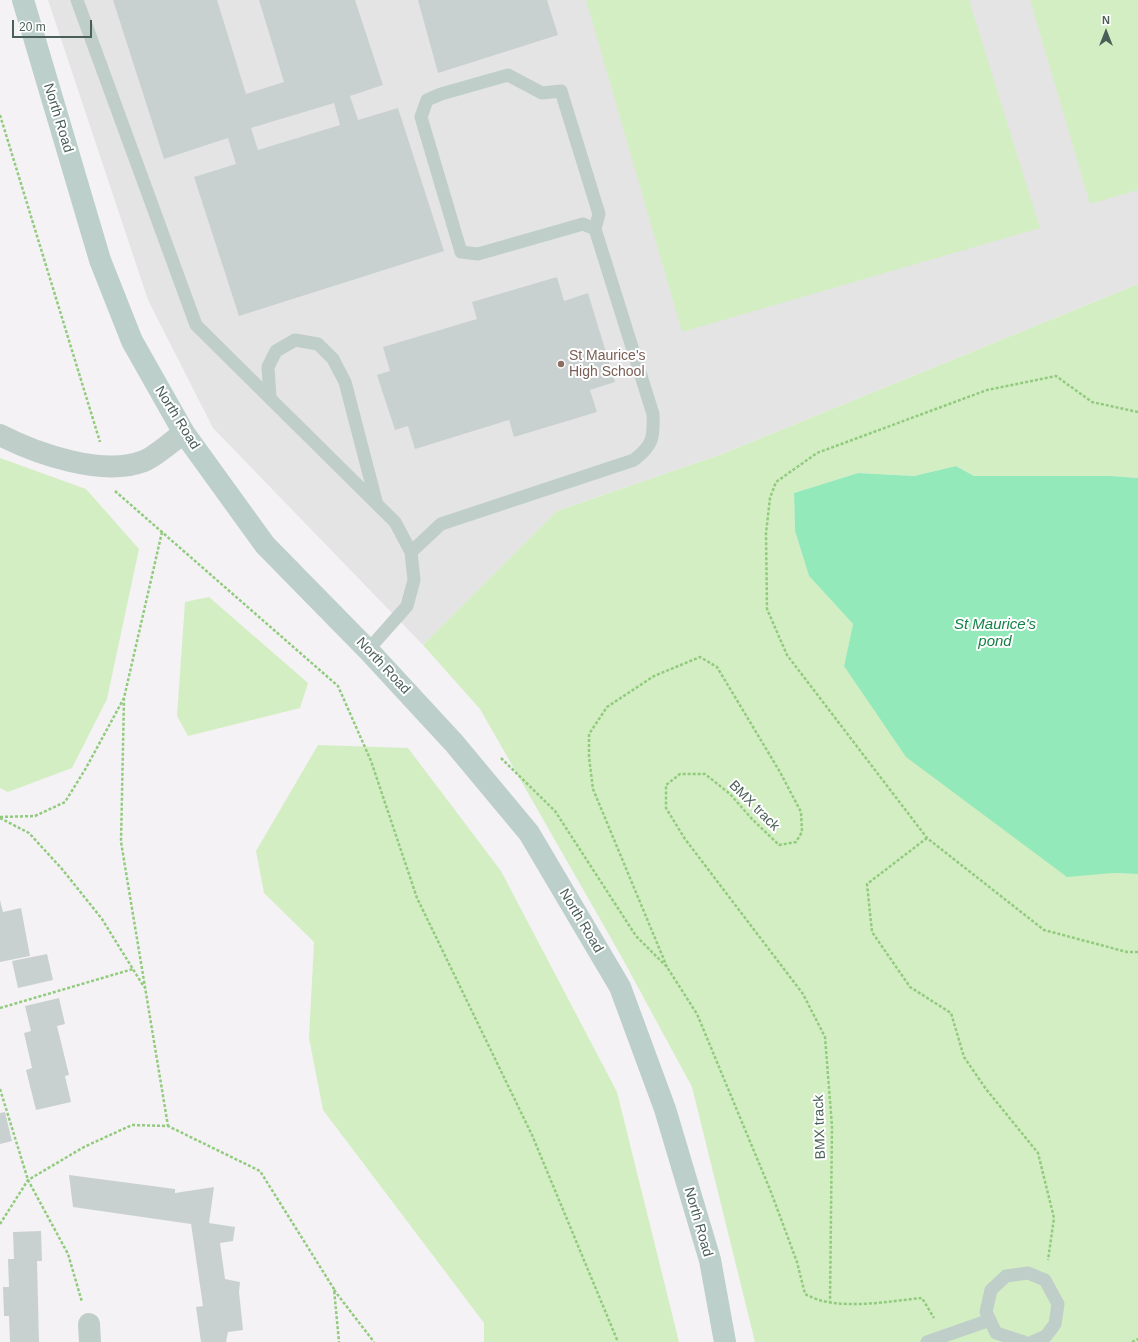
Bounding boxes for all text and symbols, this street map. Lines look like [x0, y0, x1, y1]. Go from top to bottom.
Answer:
scale bar [14, 12, 94, 38]
north arrow [1086, 12, 1126, 52]
text: N [1102, 14, 1110, 26]
text: 20 m [19, 20, 46, 34]
street label: North Road [40, 81, 76, 155]
place label: St Maurice's High School [569, 348, 646, 380]
marker: St Maurice's High School [556, 359, 566, 369]
street label: North Road [151, 383, 203, 453]
water label: St Maurice's pond [954, 616, 1036, 651]
street label: North Road [352, 634, 414, 698]
street label: BMX track [725, 777, 783, 835]
street label: North Road [555, 886, 607, 956]
street label: BMX track [810, 1094, 830, 1160]
street label: North Road [680, 1185, 716, 1259]

